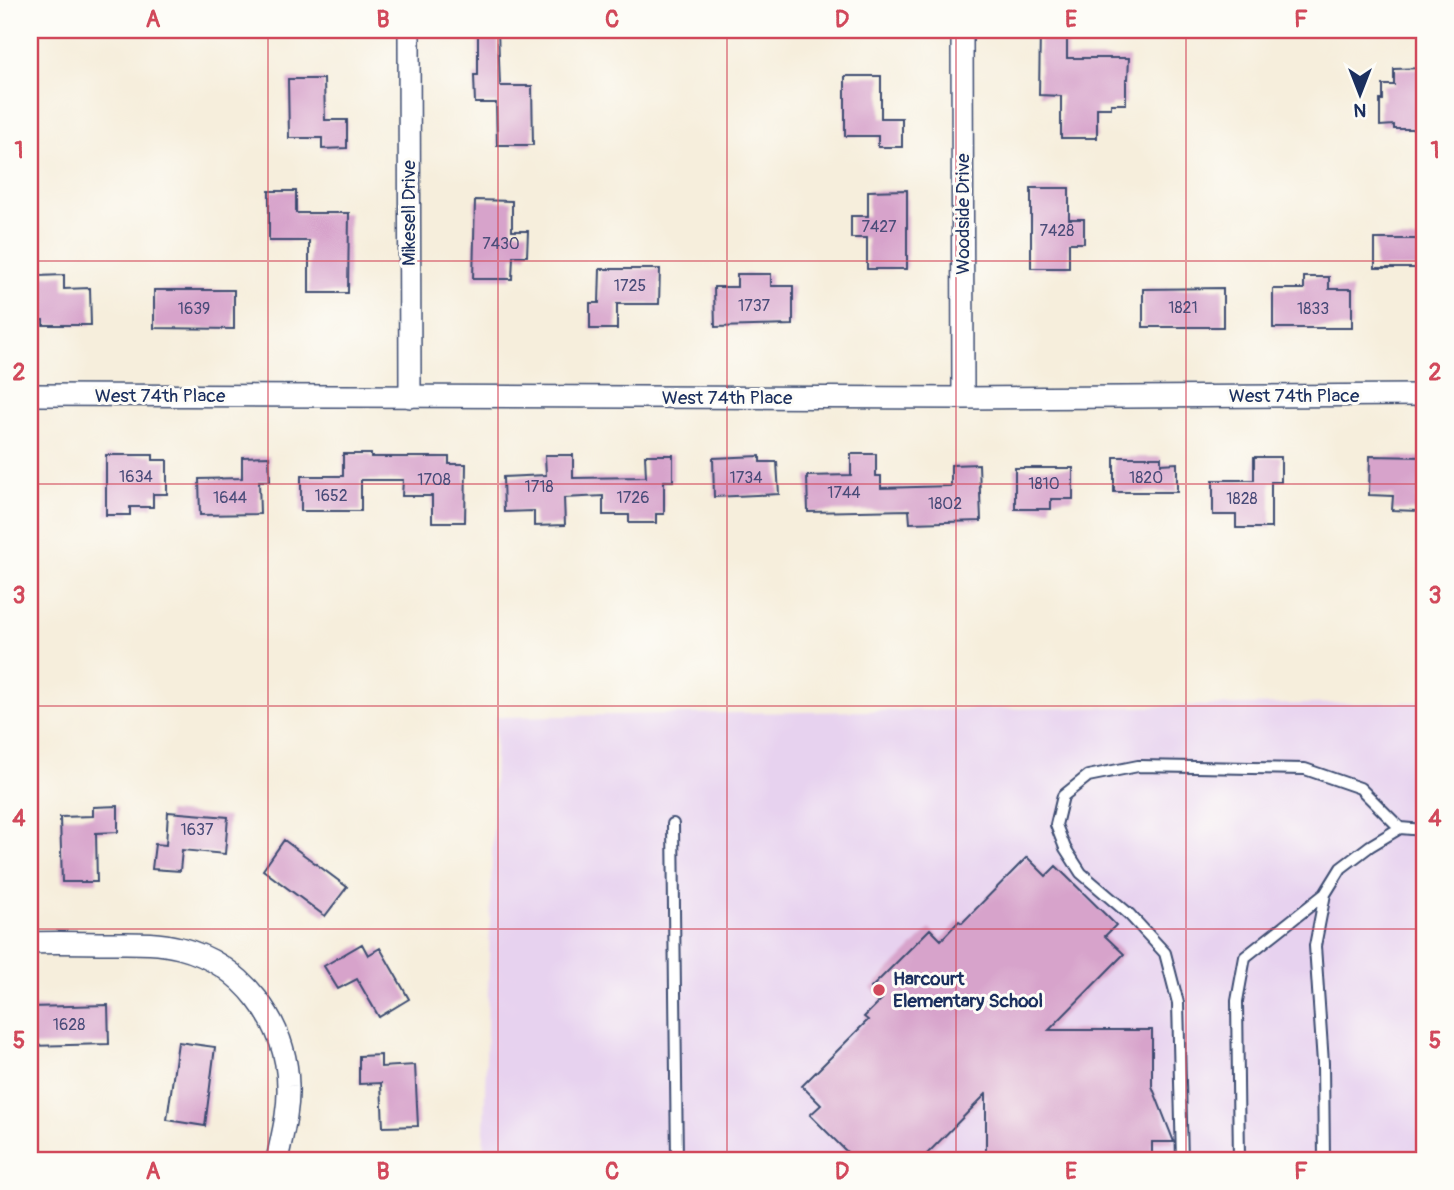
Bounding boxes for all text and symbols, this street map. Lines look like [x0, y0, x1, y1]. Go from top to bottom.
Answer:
text: A [146, 5, 161, 34]
text: B [376, 5, 390, 34]
text: C [605, 5, 619, 34]
text: D [835, 5, 849, 34]
text: E [1065, 5, 1077, 34]
text: F [1294, 5, 1308, 34]
north arrow [1324, 60, 1394, 130]
text: N [1353, 98, 1366, 122]
text: 1 [15, 136, 24, 165]
text: 1 [1431, 136, 1440, 165]
street label: Woodside Drive [951, 153, 975, 275]
street label: Mikesell Drive [397, 159, 421, 266]
house number: 7427 [861, 217, 897, 237]
house number: 7428 [1040, 221, 1074, 241]
house number: 7430 [482, 234, 520, 254]
house number: 1725 [614, 276, 646, 296]
house number: 1737 [738, 296, 771, 316]
house number: 1821 [1168, 298, 1198, 318]
house number: 1639 [178, 299, 210, 319]
house number: 1833 [1297, 299, 1329, 319]
text: 2 [13, 358, 26, 387]
text: 2 [1429, 358, 1442, 387]
street label: West 74th Place [95, 384, 226, 408]
street label: West 74th Place [1229, 384, 1360, 408]
street label: West 74th Place [662, 386, 793, 410]
house number: 1634 [119, 467, 153, 487]
house number: 1734 [730, 468, 762, 488]
house number: 1820 [1129, 468, 1163, 488]
house number: 1708 [417, 470, 451, 490]
house number: 1810 [1028, 474, 1060, 494]
house number: 1718 [524, 477, 554, 497]
house number: 1744 [827, 483, 861, 503]
house number: 1652 [314, 486, 348, 506]
house number: 1644 [213, 488, 247, 508]
house number: 1726 [617, 488, 649, 508]
house number: 1828 [1226, 489, 1258, 509]
house number: 1802 [928, 494, 962, 514]
text: 3 [13, 581, 25, 610]
text: 3 [1429, 581, 1441, 610]
text: 4 [12, 804, 26, 833]
text: 4 [1428, 804, 1442, 833]
house number: 1637 [181, 820, 214, 840]
place label: Harcourt Elementary School [893, 967, 1043, 1013]
marker: Harcourt Elementary School [871, 982, 887, 998]
house number: 1628 [53, 1015, 85, 1035]
text: 5 [13, 1026, 25, 1055]
text: 5 [1429, 1026, 1441, 1055]
text: A [146, 1157, 161, 1186]
text: B [376, 1157, 390, 1186]
text: C [605, 1157, 619, 1186]
text: D [835, 1157, 849, 1186]
text: E [1065, 1157, 1077, 1186]
text: F [1294, 1157, 1308, 1186]

